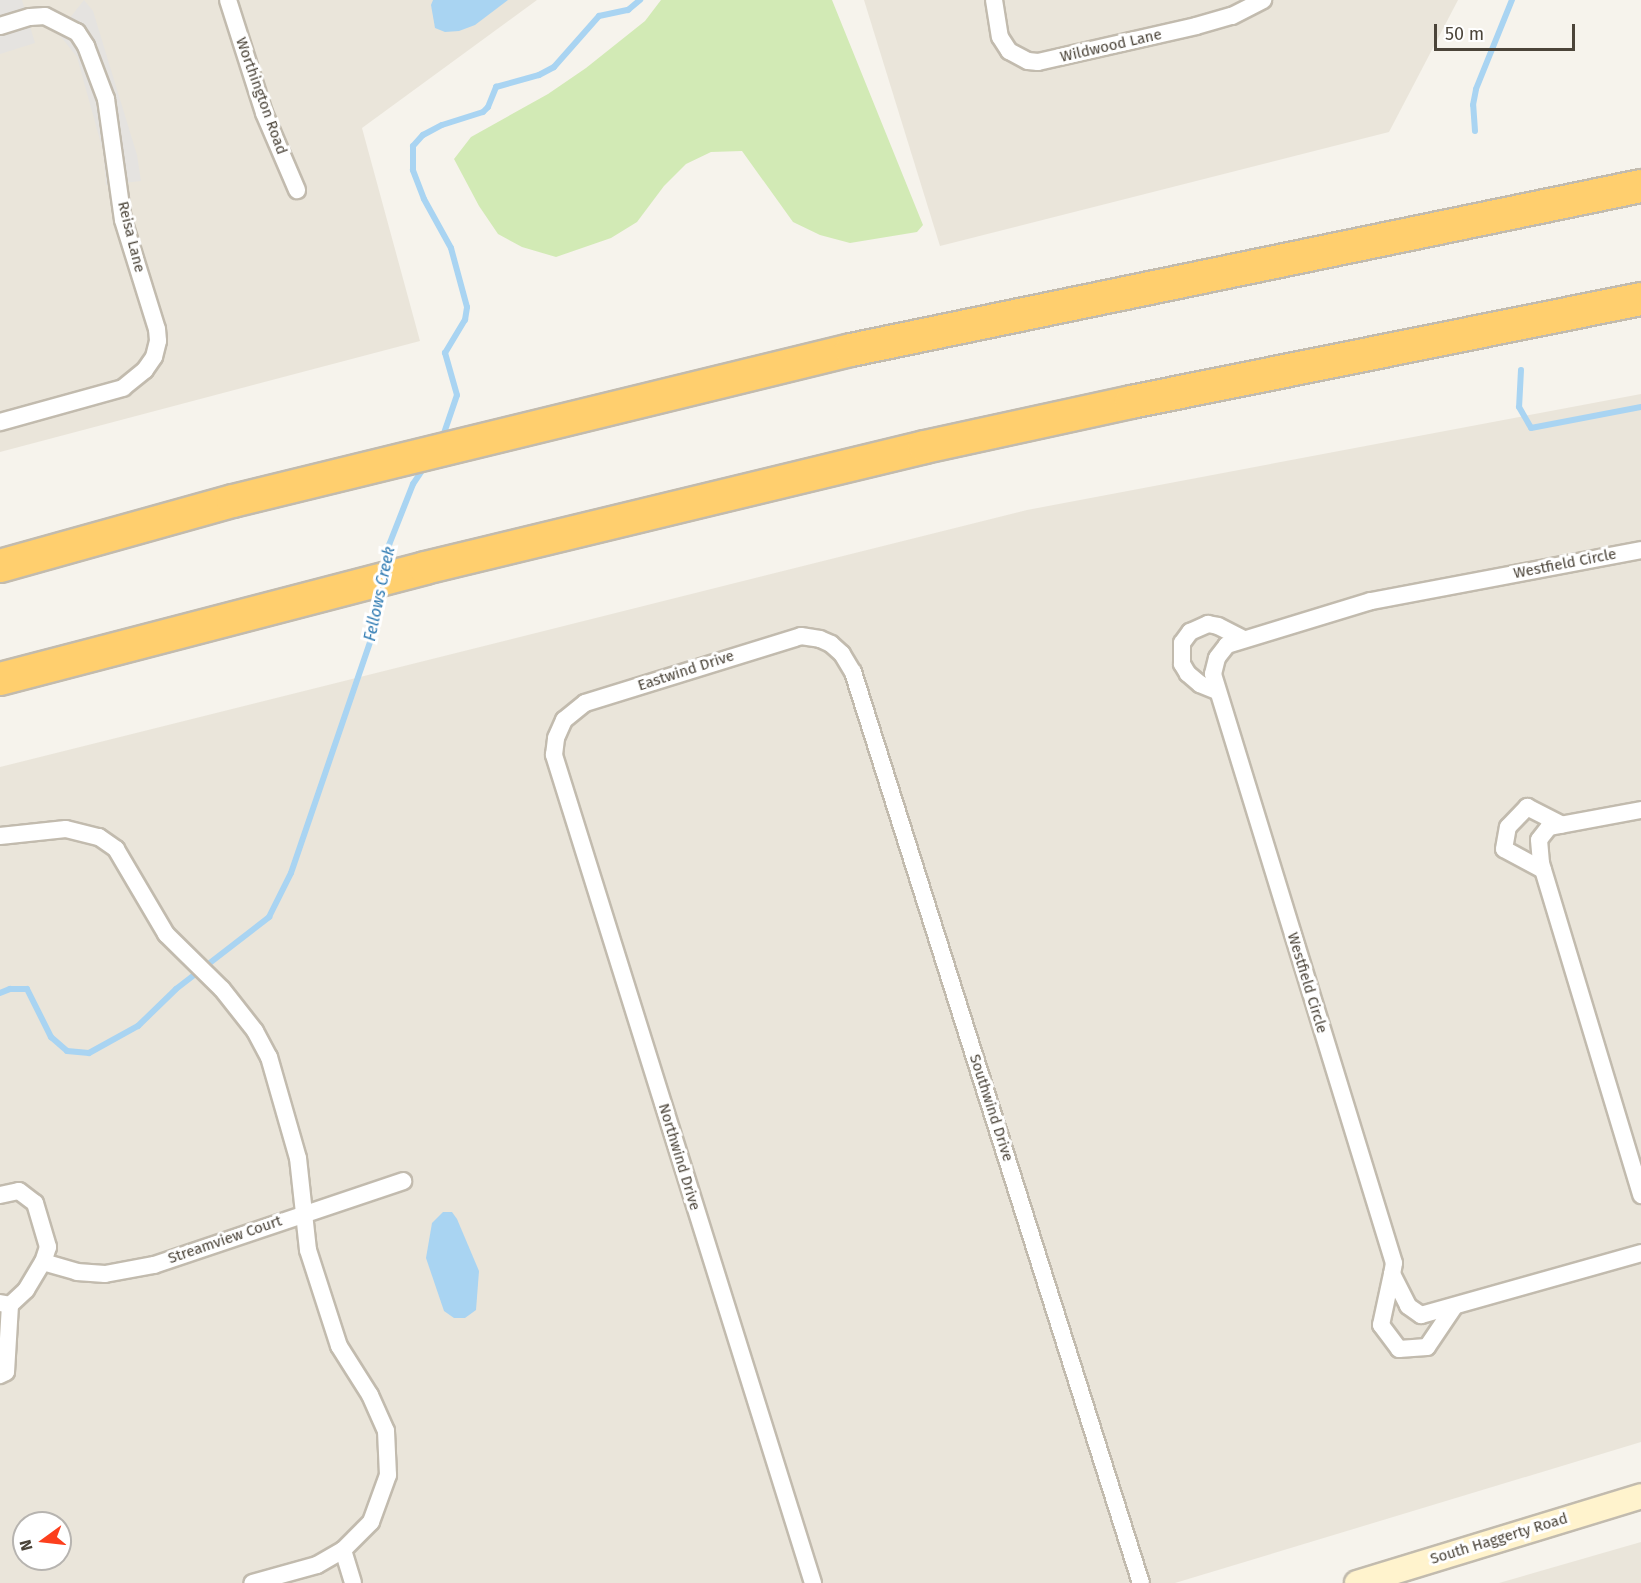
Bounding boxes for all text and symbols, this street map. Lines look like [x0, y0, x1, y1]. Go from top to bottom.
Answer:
scale bar [1437, 12, 1578, 50]
text: 50 m [1445, 23, 1484, 45]
street label: Wildwood Lane [1059, 26, 1163, 66]
street label: Worthington Road [231, 35, 291, 157]
street label: Reisa Lane [113, 200, 149, 274]
water label: Fellows Creek [361, 545, 399, 643]
street label: Westfield Circle [1512, 545, 1618, 583]
street label: Eastwind Drive [636, 647, 736, 695]
street label: Westfield Circle [1283, 930, 1331, 1036]
street label: Southwind Drive [965, 1052, 1017, 1164]
street label: Northwind Drive [654, 1101, 704, 1213]
street label: Streamview Court [166, 1212, 284, 1268]
street label: South Haggerty Road [1428, 1510, 1570, 1568]
north arrow [12, 1511, 72, 1571]
text: N [16, 1538, 37, 1553]

